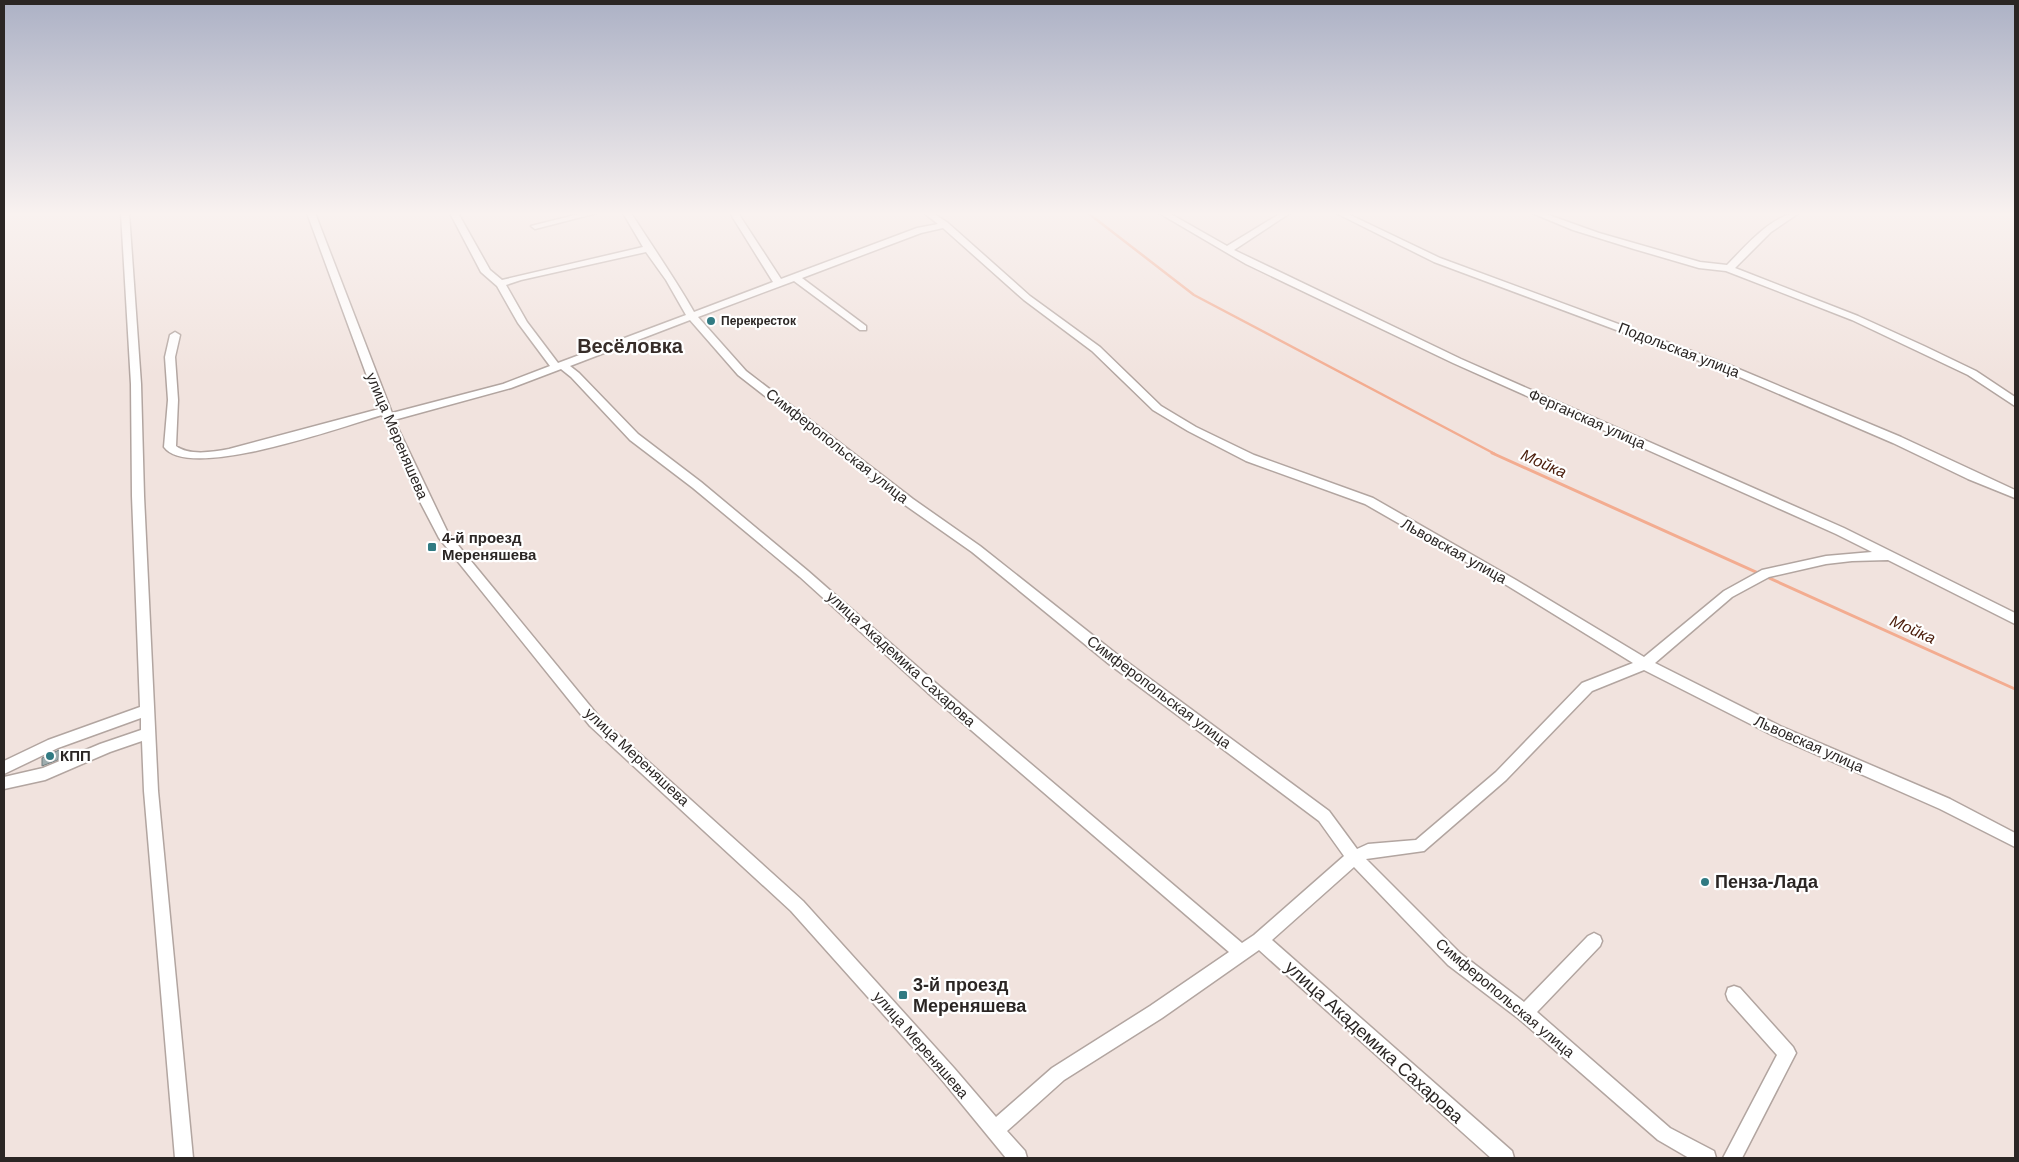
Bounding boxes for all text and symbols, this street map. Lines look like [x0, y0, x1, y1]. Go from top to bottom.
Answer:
place label: Перекресток [721, 314, 797, 328]
marker: Перекресток [705, 315, 717, 327]
street label: Подольская улица [1616, 319, 1743, 381]
district label: Весёловка [577, 335, 684, 357]
street label: улица Мереняшева [363, 370, 432, 502]
street label: Симферопольская улица [763, 385, 912, 507]
street label: Ферганская улица [1526, 385, 1649, 452]
water label: Мойка [1519, 446, 1569, 481]
street label: Львовская улица [1399, 515, 1510, 587]
place label: 4-й проезд Мереняшева [442, 529, 537, 563]
marker: 4-й проезд Мереняшева [426, 541, 438, 553]
street label: улица Академика Сахарова [824, 588, 979, 730]
water label: Мойка [1888, 612, 1938, 647]
street label: Симферопольская улица [1084, 632, 1235, 752]
street label: улица Мереняшева [582, 704, 693, 810]
street label: Львовская улица [1752, 712, 1867, 776]
place label: КПП [60, 747, 91, 764]
marker: КПП [44, 750, 56, 762]
place label: Пенза-Лада [1715, 872, 1819, 892]
marker: Пенза-Лада [1699, 876, 1711, 888]
street label: Симферопольская улица [1432, 935, 1579, 1061]
street label: улица Академика Сахарова [1281, 957, 1468, 1128]
place label: 3-й проезд Мереняшева [913, 975, 1027, 1016]
street label: улица Мереняшева [870, 988, 973, 1102]
marker: 3-й проезд Мереняшева [897, 989, 909, 1001]

